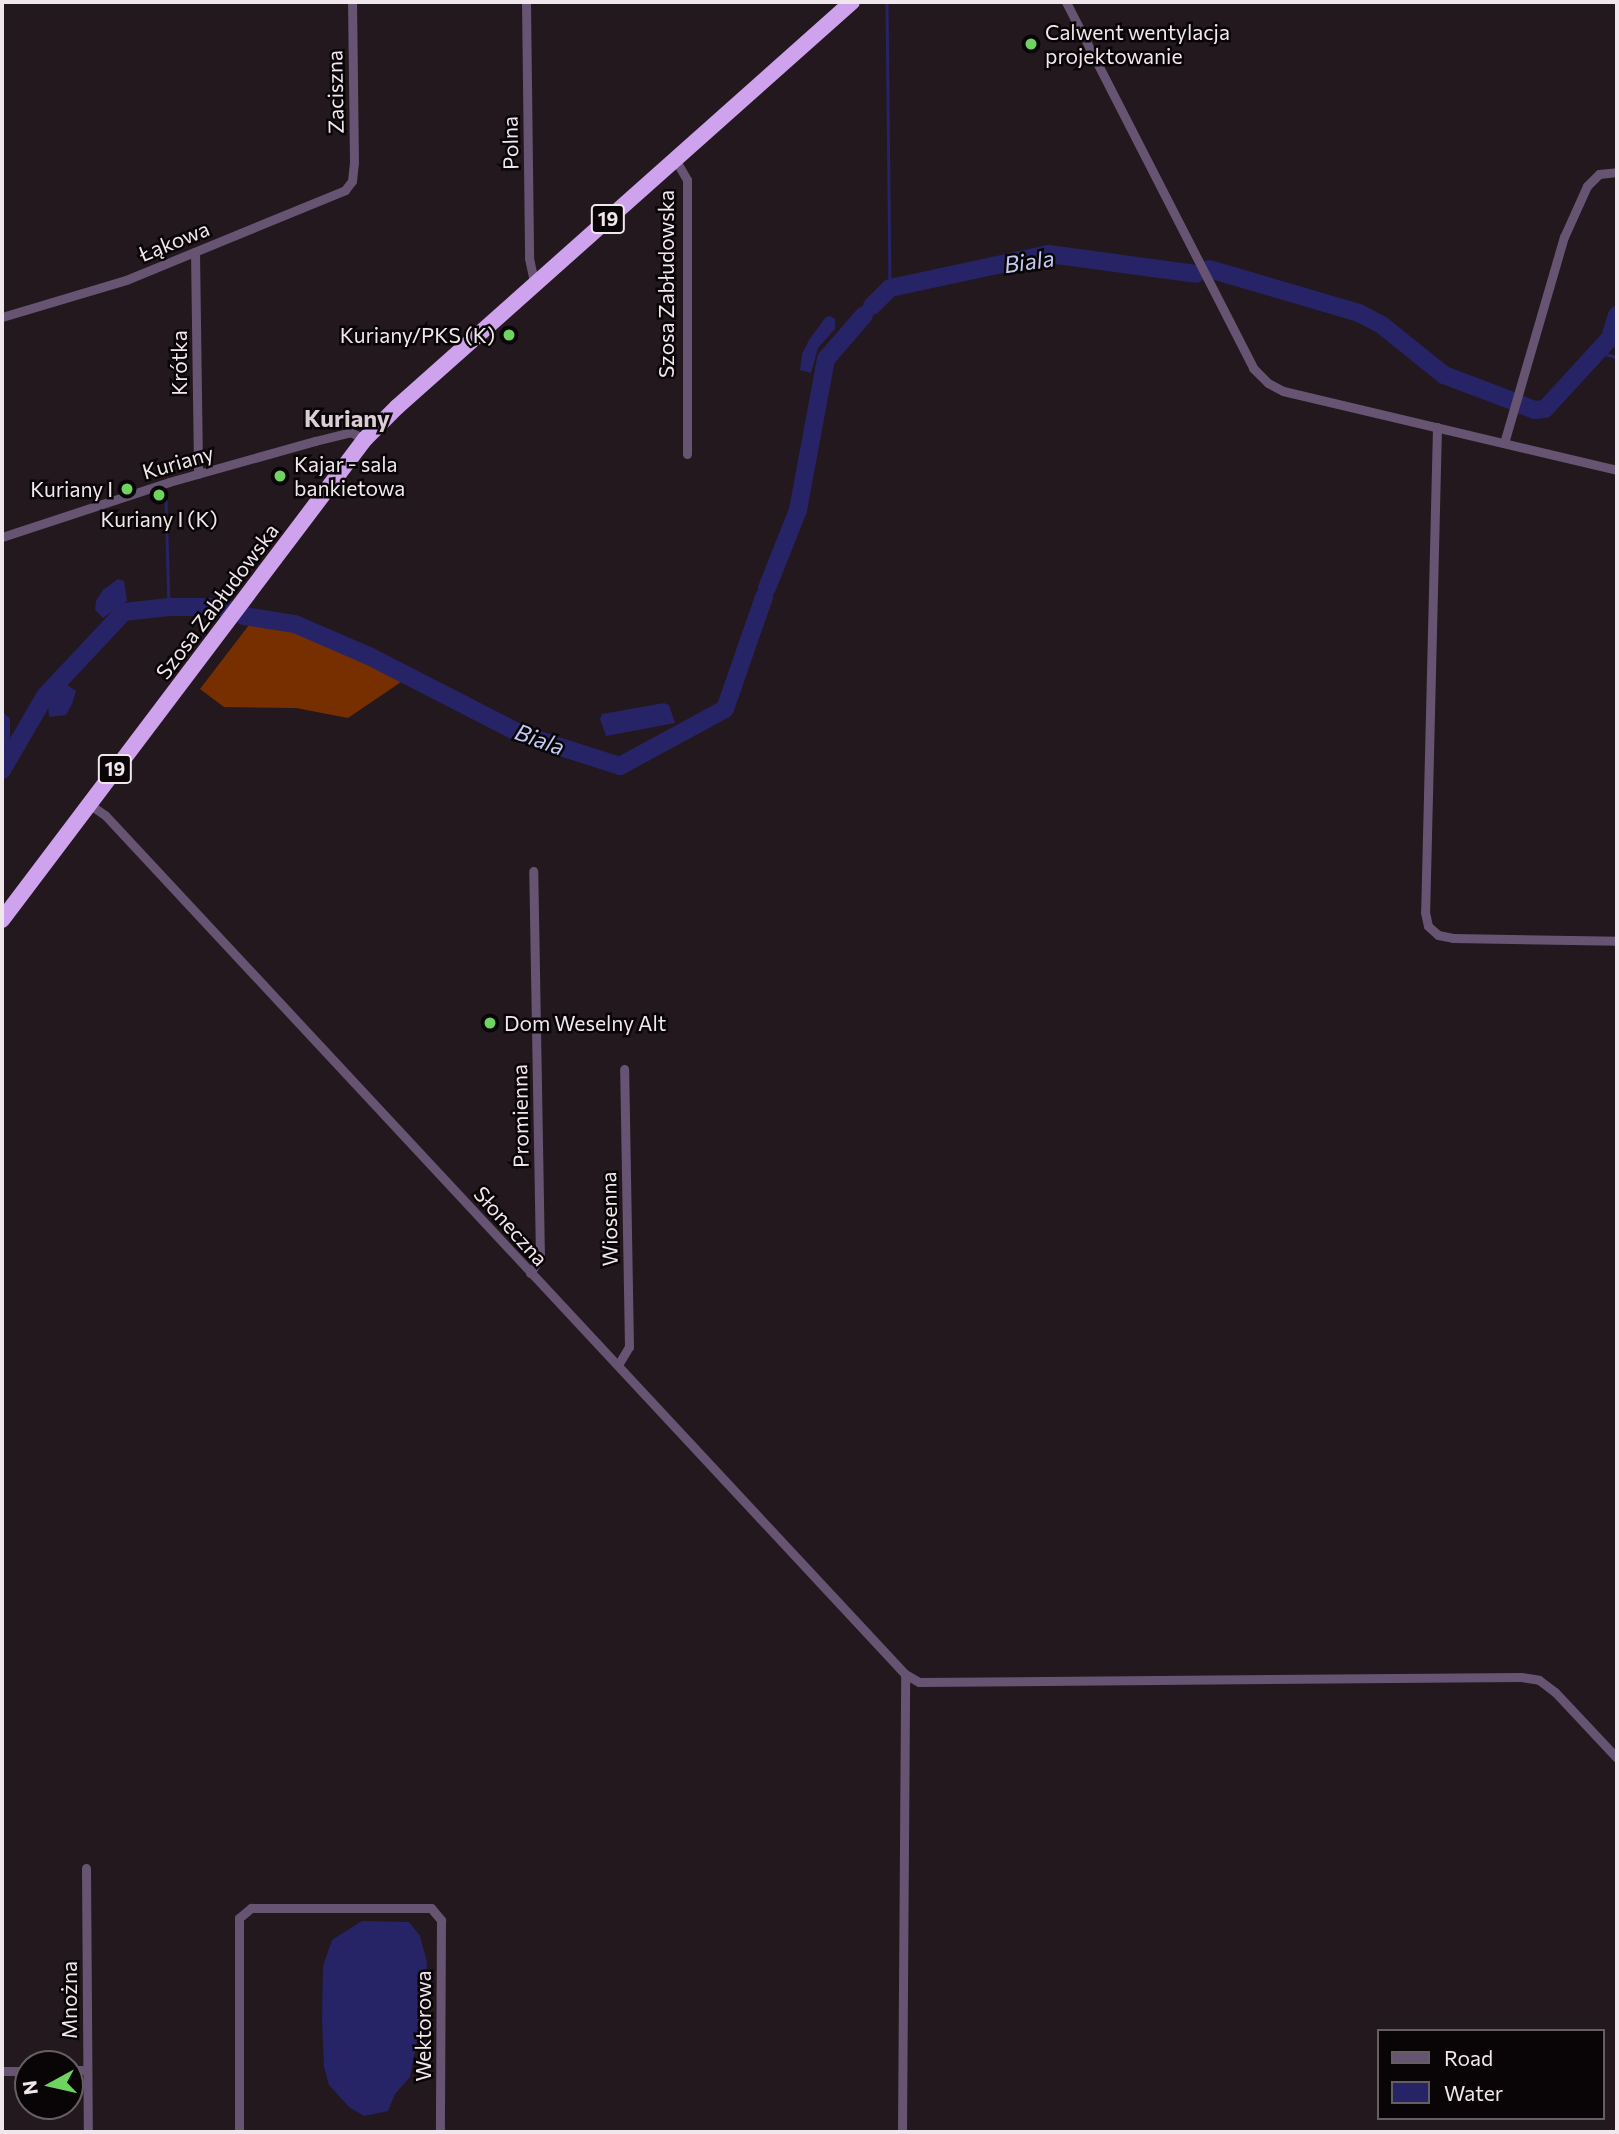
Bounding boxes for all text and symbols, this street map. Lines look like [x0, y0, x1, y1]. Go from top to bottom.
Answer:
place label: Calwent wentylacja projektowanie [1045, 19, 1230, 69]
marker: Calwent wentylacja projektowanie [1023, 36, 1039, 52]
street label: Zaciszna [322, 50, 348, 134]
street label: Polna [497, 116, 523, 170]
street label: Szosa Zabłudowska [653, 190, 679, 378]
road number: 19 [590, 204, 626, 234]
street label: Łąkowa [135, 215, 213, 267]
water label: Biala [1002, 244, 1056, 278]
place label: Kuriany/PKS (K) [340, 322, 495, 348]
marker: Kuriany/PKS (K) [501, 327, 517, 343]
street label: Krótka [166, 330, 192, 396]
district label: Kuriany [304, 404, 390, 432]
street label: Kuriany [139, 440, 217, 484]
place label: Kajar - sala bankietowa [294, 451, 405, 501]
marker: Kajar - sala bankietowa [272, 468, 288, 484]
place label: Kuriany I [30, 476, 113, 502]
marker: Kuriany I [119, 481, 135, 497]
marker: Kuriany I (K) [151, 487, 167, 503]
place label: Kuriany I (K) [100, 506, 218, 532]
street label: Szosa Zabłudowska [150, 518, 284, 684]
water label: Biala [511, 717, 569, 761]
road number: 19 [97, 754, 132, 784]
place label: Dom Weselny Alt [504, 1010, 666, 1036]
marker: Dom Weselny Alt [482, 1015, 498, 1031]
street label: Promienna [506, 1064, 534, 1168]
street label: Wiosenna [596, 1171, 622, 1267]
street label: Słoneczna [469, 1181, 553, 1271]
street label: Mnożna [56, 1961, 82, 2039]
street label: Wektorowa [410, 1970, 436, 2082]
legend [1378, 2029, 1605, 2120]
text: Road [1444, 2045, 1493, 2070]
north arrow [14, 2050, 84, 2120]
text: N [17, 2079, 42, 2096]
text: Water [1444, 2080, 1503, 2105]

